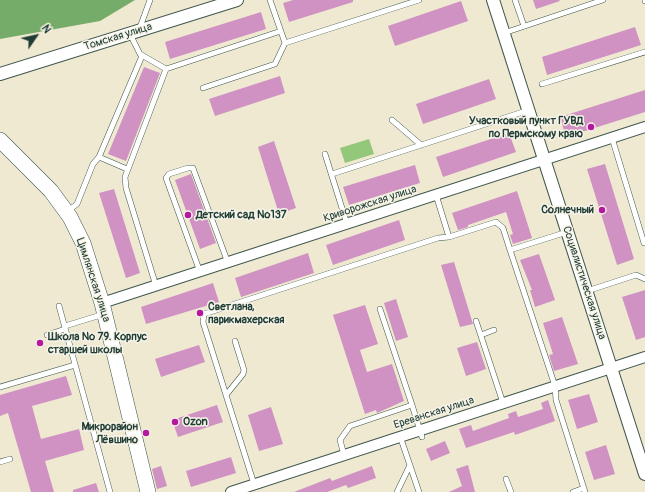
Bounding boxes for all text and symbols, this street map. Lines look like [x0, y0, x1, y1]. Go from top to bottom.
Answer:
north arrow [16, 16, 56, 56]
street label: Томская улица [82, 20, 154, 54]
text: N [39, 22, 54, 36]
place label: Участковый пункт ГУВД по Пермскому краю [469, 114, 583, 140]
marker: Участковый пункт ГУВД по Пермскому краю [586, 122, 596, 132]
street label: Криворожская улица [322, 183, 418, 225]
place label: Солнечный [541, 203, 594, 217]
marker: Солнечный [597, 205, 607, 215]
place label: Детский сад №137 [196, 208, 287, 222]
marker: Детский сад №137 [183, 210, 193, 220]
street label: Социалистическая улица [559, 225, 609, 341]
street label: Цимлянская улица [73, 236, 113, 324]
place label: Светлана, парикмахерская [208, 300, 285, 326]
marker: Светлана, парикмахерская [195, 308, 205, 318]
place label: Школа № 79. Корпус старшей школы [48, 330, 147, 356]
marker: Школа № 79. Корпус старшей школы [35, 338, 45, 348]
street label: Ереванская улица [392, 394, 476, 432]
place label: Ozon [183, 415, 208, 429]
marker: Ozon [170, 417, 180, 427]
place label: Микрорайон Лёвшино [81, 420, 138, 446]
marker: Микрорайон Лёвшино [141, 428, 151, 438]

